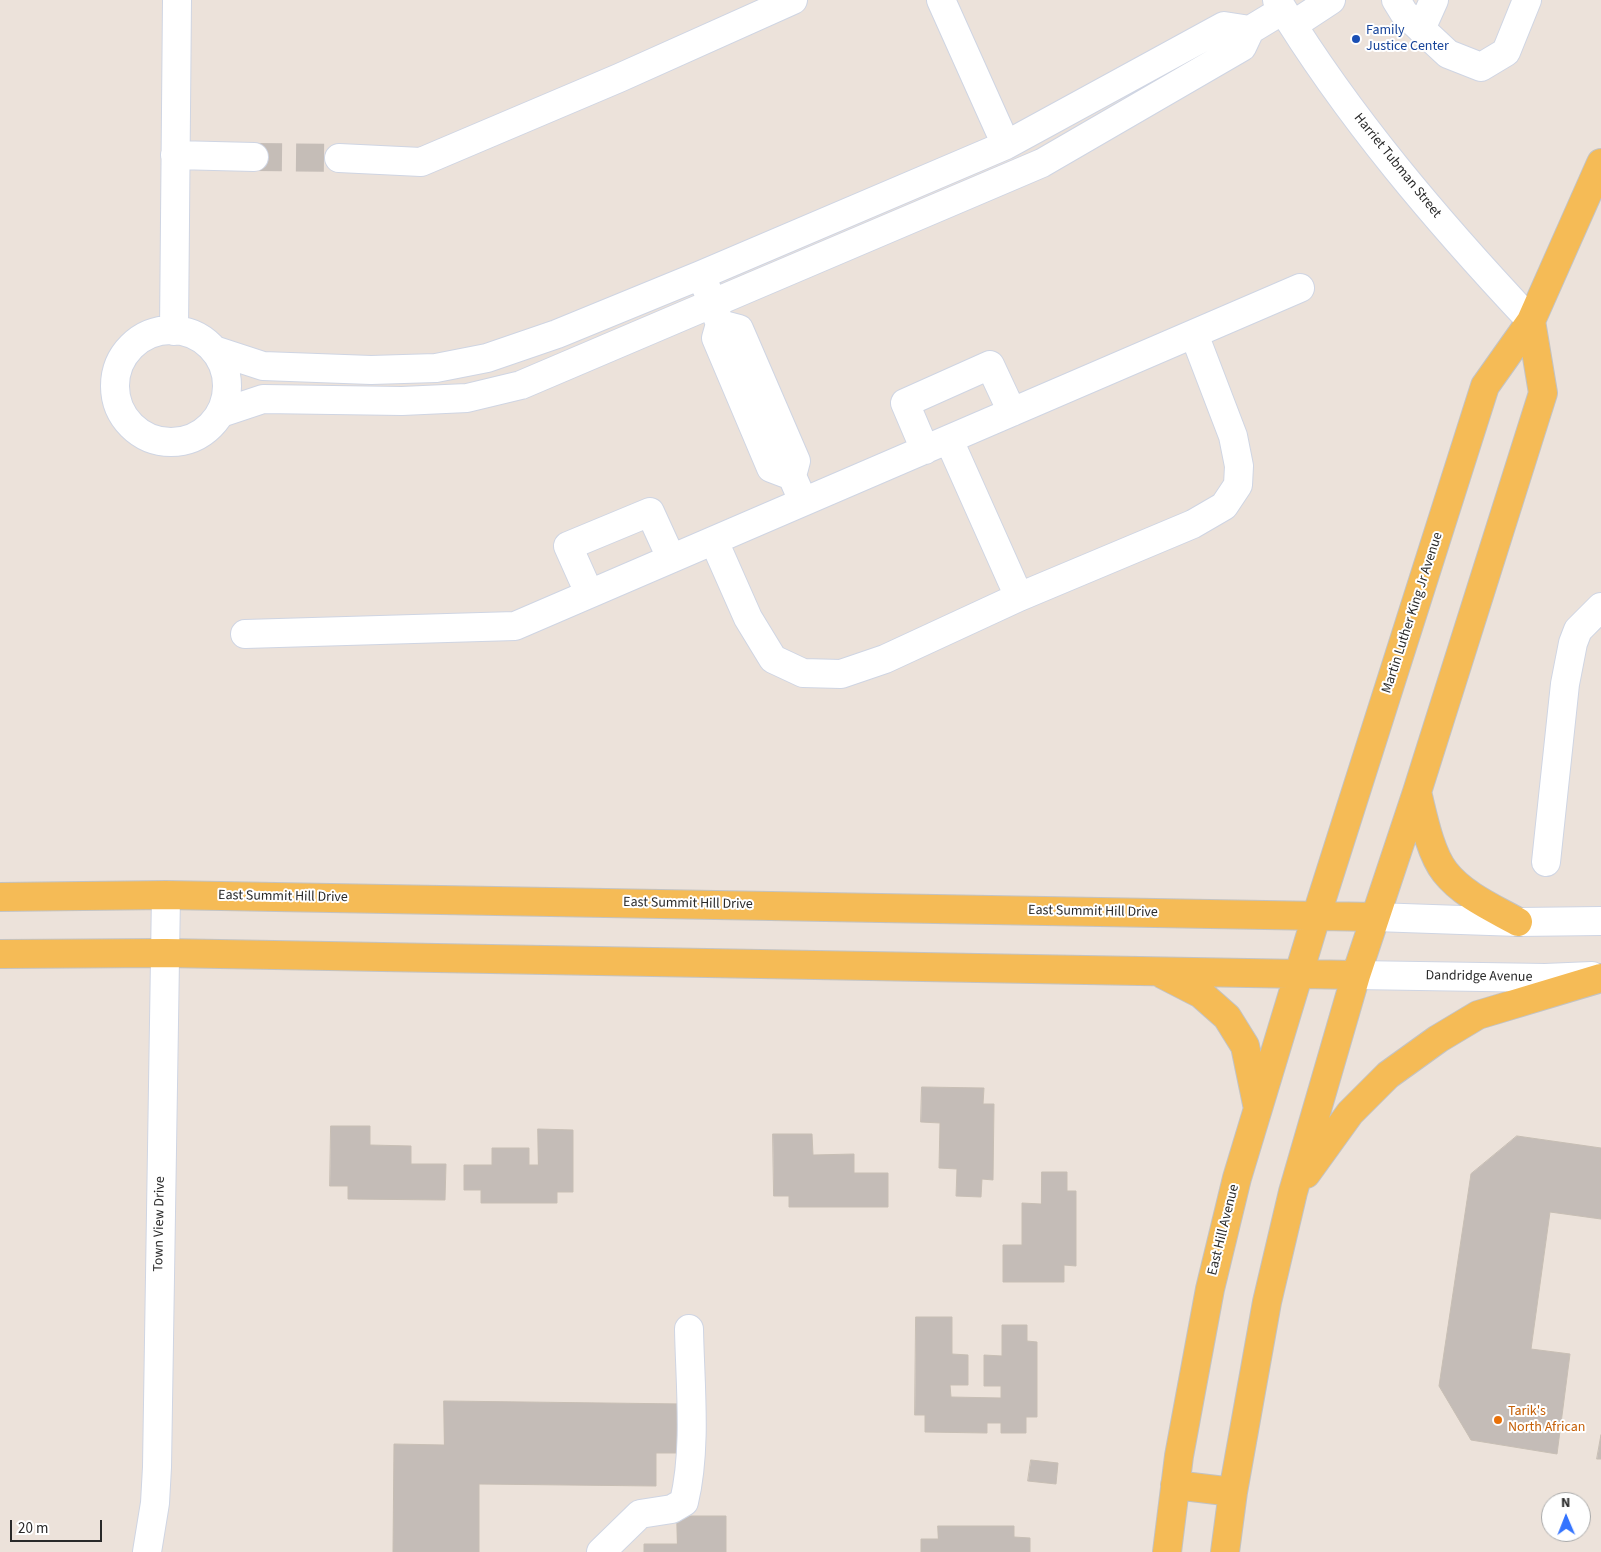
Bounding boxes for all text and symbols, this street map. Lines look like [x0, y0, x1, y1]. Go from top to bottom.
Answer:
place label: Family Justice Center [1366, 23, 1449, 56]
marker: Family Justice Center [1350, 33, 1362, 45]
street label: Harriet Tubman Street [1350, 110, 1444, 222]
street label: Martin Luther King Jr Avenue [1379, 530, 1447, 696]
street label: East Summit Hill Drive [218, 887, 348, 907]
street label: East Summit Hill Drive [623, 894, 753, 914]
street label: East Summit Hill Drive [1028, 902, 1158, 922]
street label: Dandridge Avenue [1425, 968, 1533, 986]
street label: Town View Drive [151, 1176, 169, 1272]
street label: East Hill Avenue [1205, 1183, 1243, 1277]
place label: Tarik's North African [1508, 1404, 1585, 1436]
marker: Tarik's North African [1492, 1414, 1504, 1426]
north arrow [1541, 1492, 1591, 1542]
text: N [1561, 1493, 1571, 1513]
scale bar [12, 1510, 105, 1542]
text: 20 m [18, 1518, 48, 1539]

